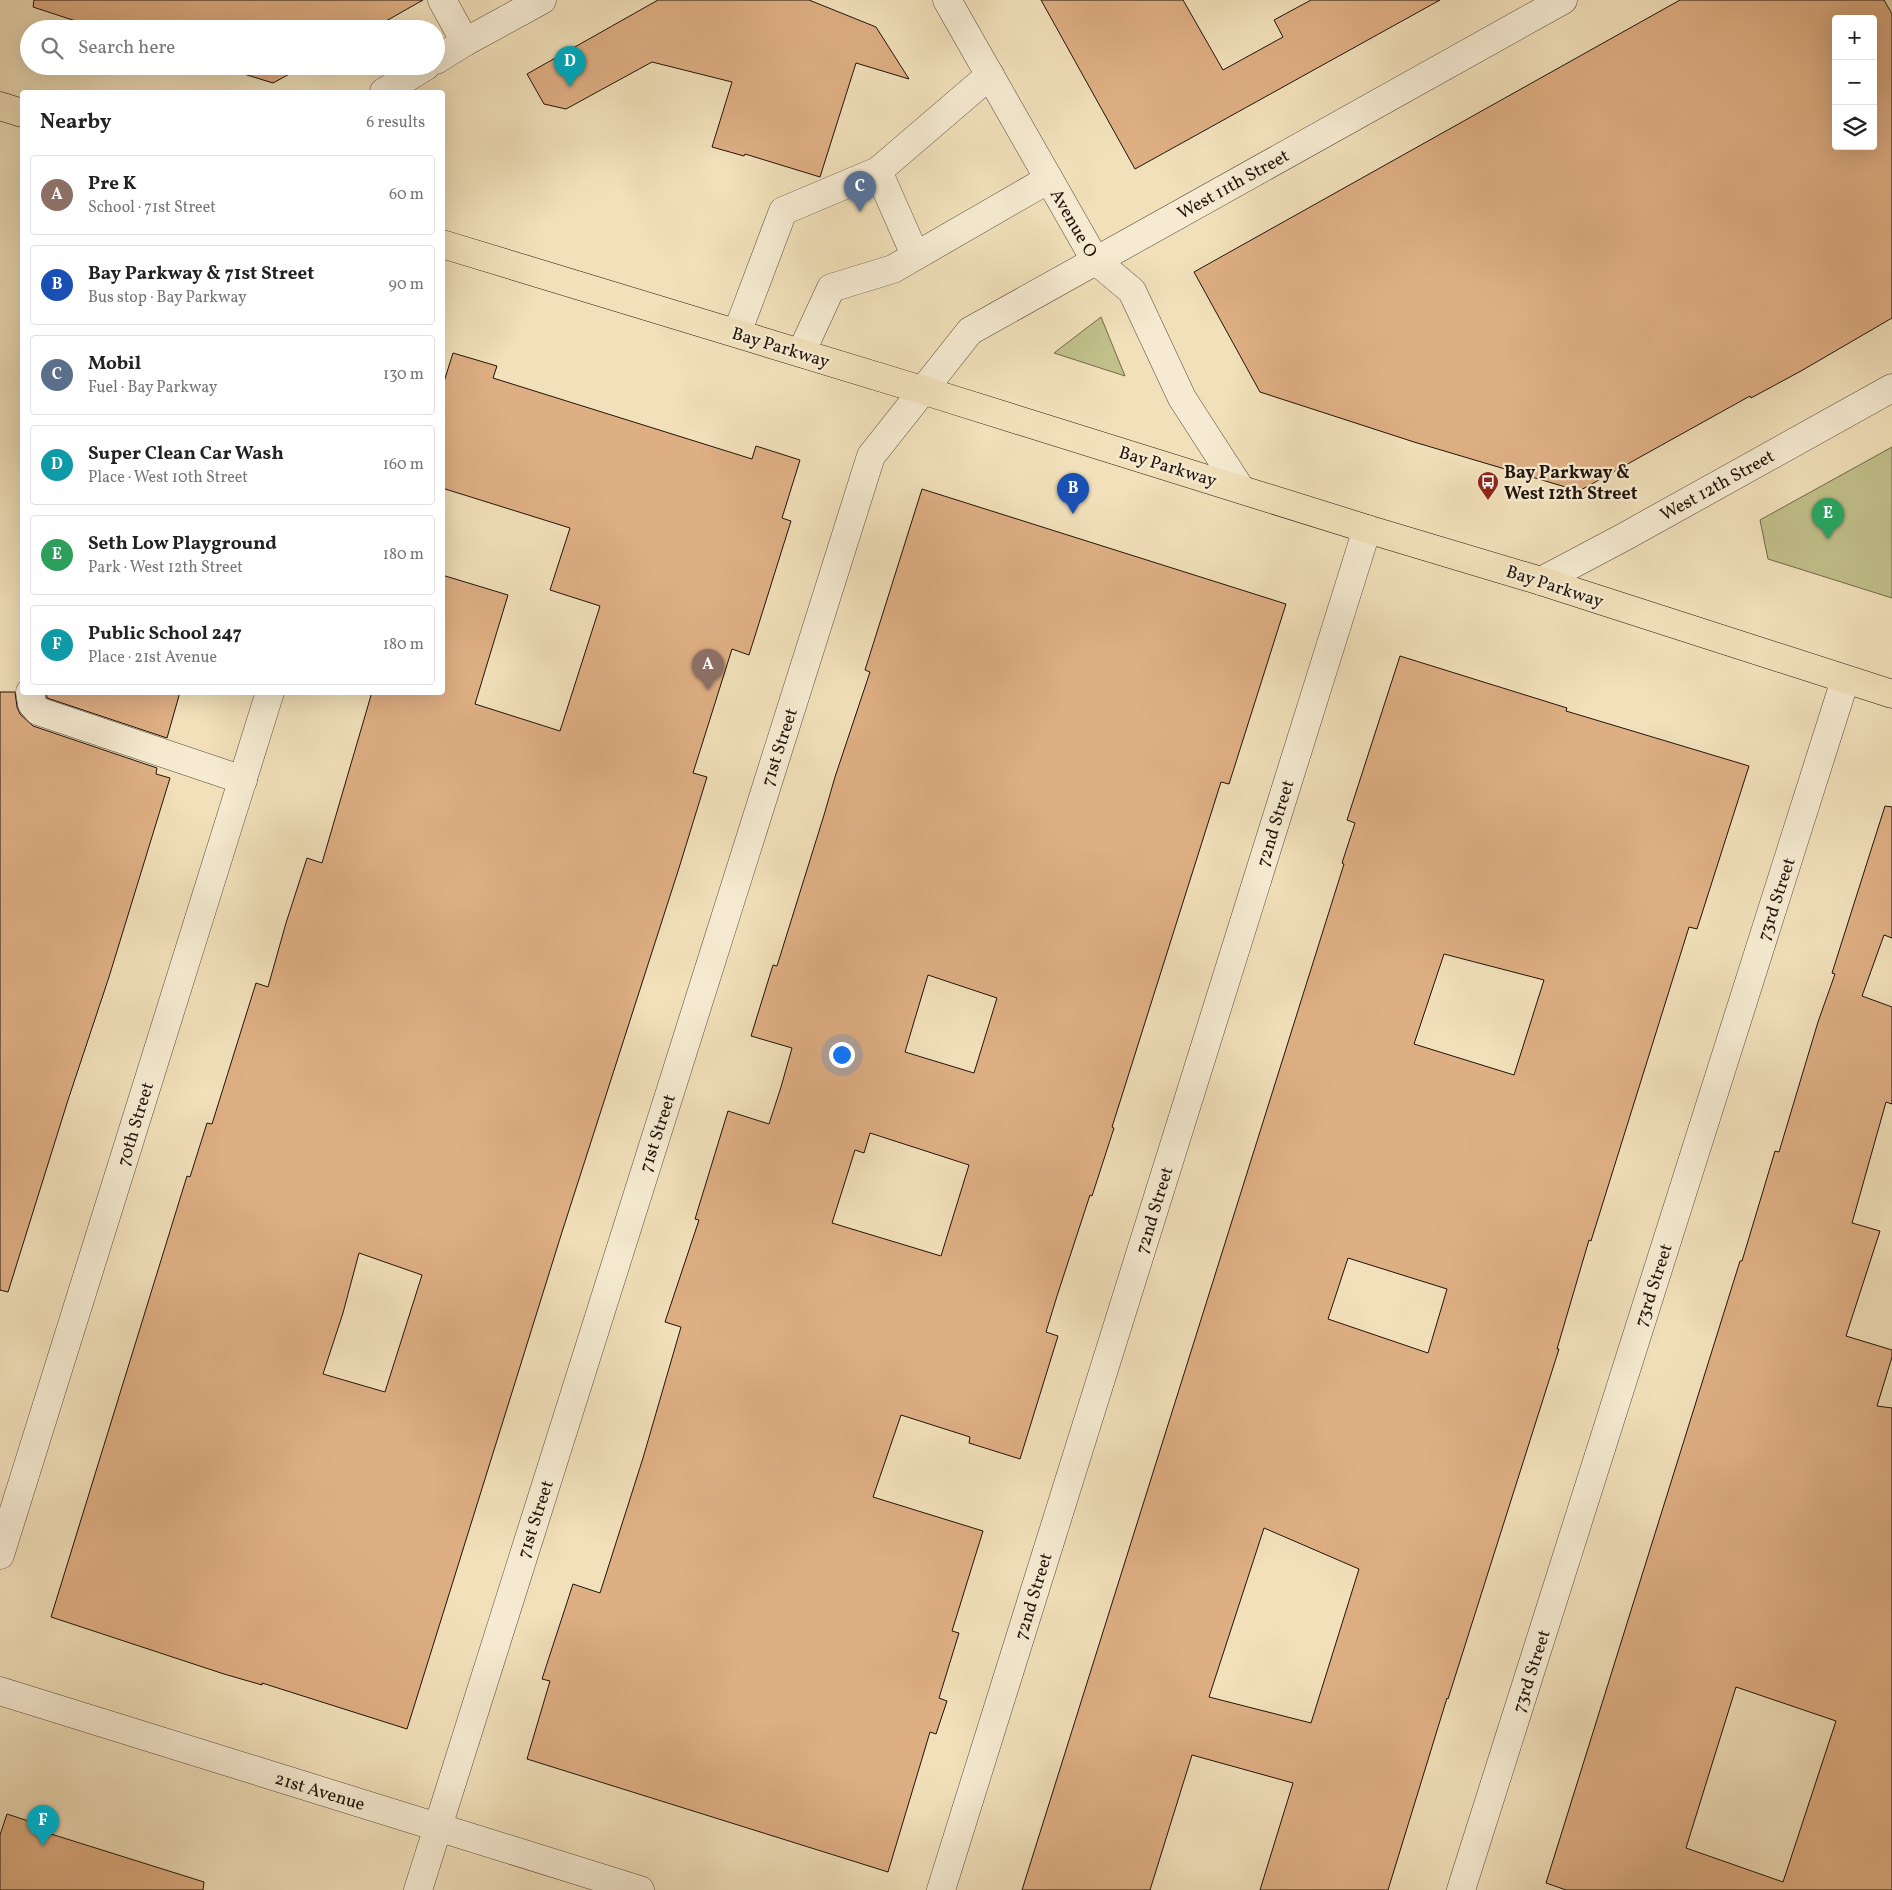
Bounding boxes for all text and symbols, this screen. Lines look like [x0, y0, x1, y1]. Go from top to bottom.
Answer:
map controls [1832, 15, 1877, 150]
button: + [1832, 15, 1877, 60]
search box [20, 20, 445, 75]
icon: search [38, 34, 66, 62]
text: Search here [78, 35, 175, 61]
pin: D [554, 46, 586, 87]
button: − [1832, 60, 1877, 105]
button: layers [1832, 105, 1877, 150]
text: Nearby [40, 108, 111, 137]
text: 6 results [366, 112, 425, 134]
street label: West 11th Street [1173, 144, 1294, 226]
text: Pre K [88, 171, 136, 197]
pin: C [844, 171, 876, 212]
text: A [51, 184, 63, 206]
text: 60 m [389, 184, 424, 206]
street label: Avenue O [1043, 185, 1102, 263]
text: School · 71st Street [88, 197, 216, 219]
text: Bay Parkway & 71st Street [88, 261, 314, 287]
text: B [52, 274, 62, 296]
text: 90 m [388, 274, 424, 296]
text: Bus stop · Bay Parkway [88, 287, 247, 309]
street label: Bay Parkway [728, 322, 833, 375]
text: Mobil [88, 351, 141, 377]
text: C [52, 364, 62, 386]
text: 130 m [383, 364, 424, 386]
text: Fuel · Bay Parkway [88, 377, 217, 399]
text: Super Clean Car Wash [88, 441, 284, 467]
street label: Bay Parkway [1115, 441, 1220, 494]
street label: West 12th Street [1656, 445, 1779, 528]
text: D [51, 454, 63, 476]
text: 160 m [383, 454, 424, 476]
place label: Bay Parkway & West 12th Street [1504, 461, 1638, 507]
text: Place · West 10th Street [88, 467, 248, 489]
bus stop icon: Bay Parkway & West 12th Street [1476, 470, 1500, 501]
pin: B [1057, 473, 1089, 514]
pin: E [1812, 498, 1844, 539]
text: Seth Low Playground [88, 531, 277, 557]
text: E [52, 544, 62, 566]
text: 180 m [383, 544, 424, 566]
text: Park · West 12th Street [88, 557, 243, 579]
street label: Bay Parkway [1502, 560, 1607, 615]
text: Public School 247 [88, 621, 242, 647]
text: F [52, 634, 62, 656]
text: 180 m [383, 634, 424, 656]
text: Place · 21st Avenue [88, 647, 217, 669]
pin: A [692, 649, 724, 690]
street label: 71st Street [756, 705, 805, 790]
street label: 72nd Street [1251, 777, 1302, 870]
street label: 73rd Street [1752, 855, 1803, 944]
your location [829, 1042, 855, 1068]
street label: 70th Street [112, 1079, 161, 1170]
street label: 71st Street [634, 1091, 683, 1176]
street label: 72nd Street [1130, 1164, 1181, 1257]
street label: 73rd Street [1629, 1241, 1680, 1330]
street label: 71st Street [512, 1477, 561, 1562]
street label: 72nd Street [1009, 1550, 1060, 1643]
street label: 73rd Street [1507, 1627, 1558, 1716]
street label: 21st Avenue [271, 1767, 368, 1818]
pin: F [27, 1805, 59, 1846]

